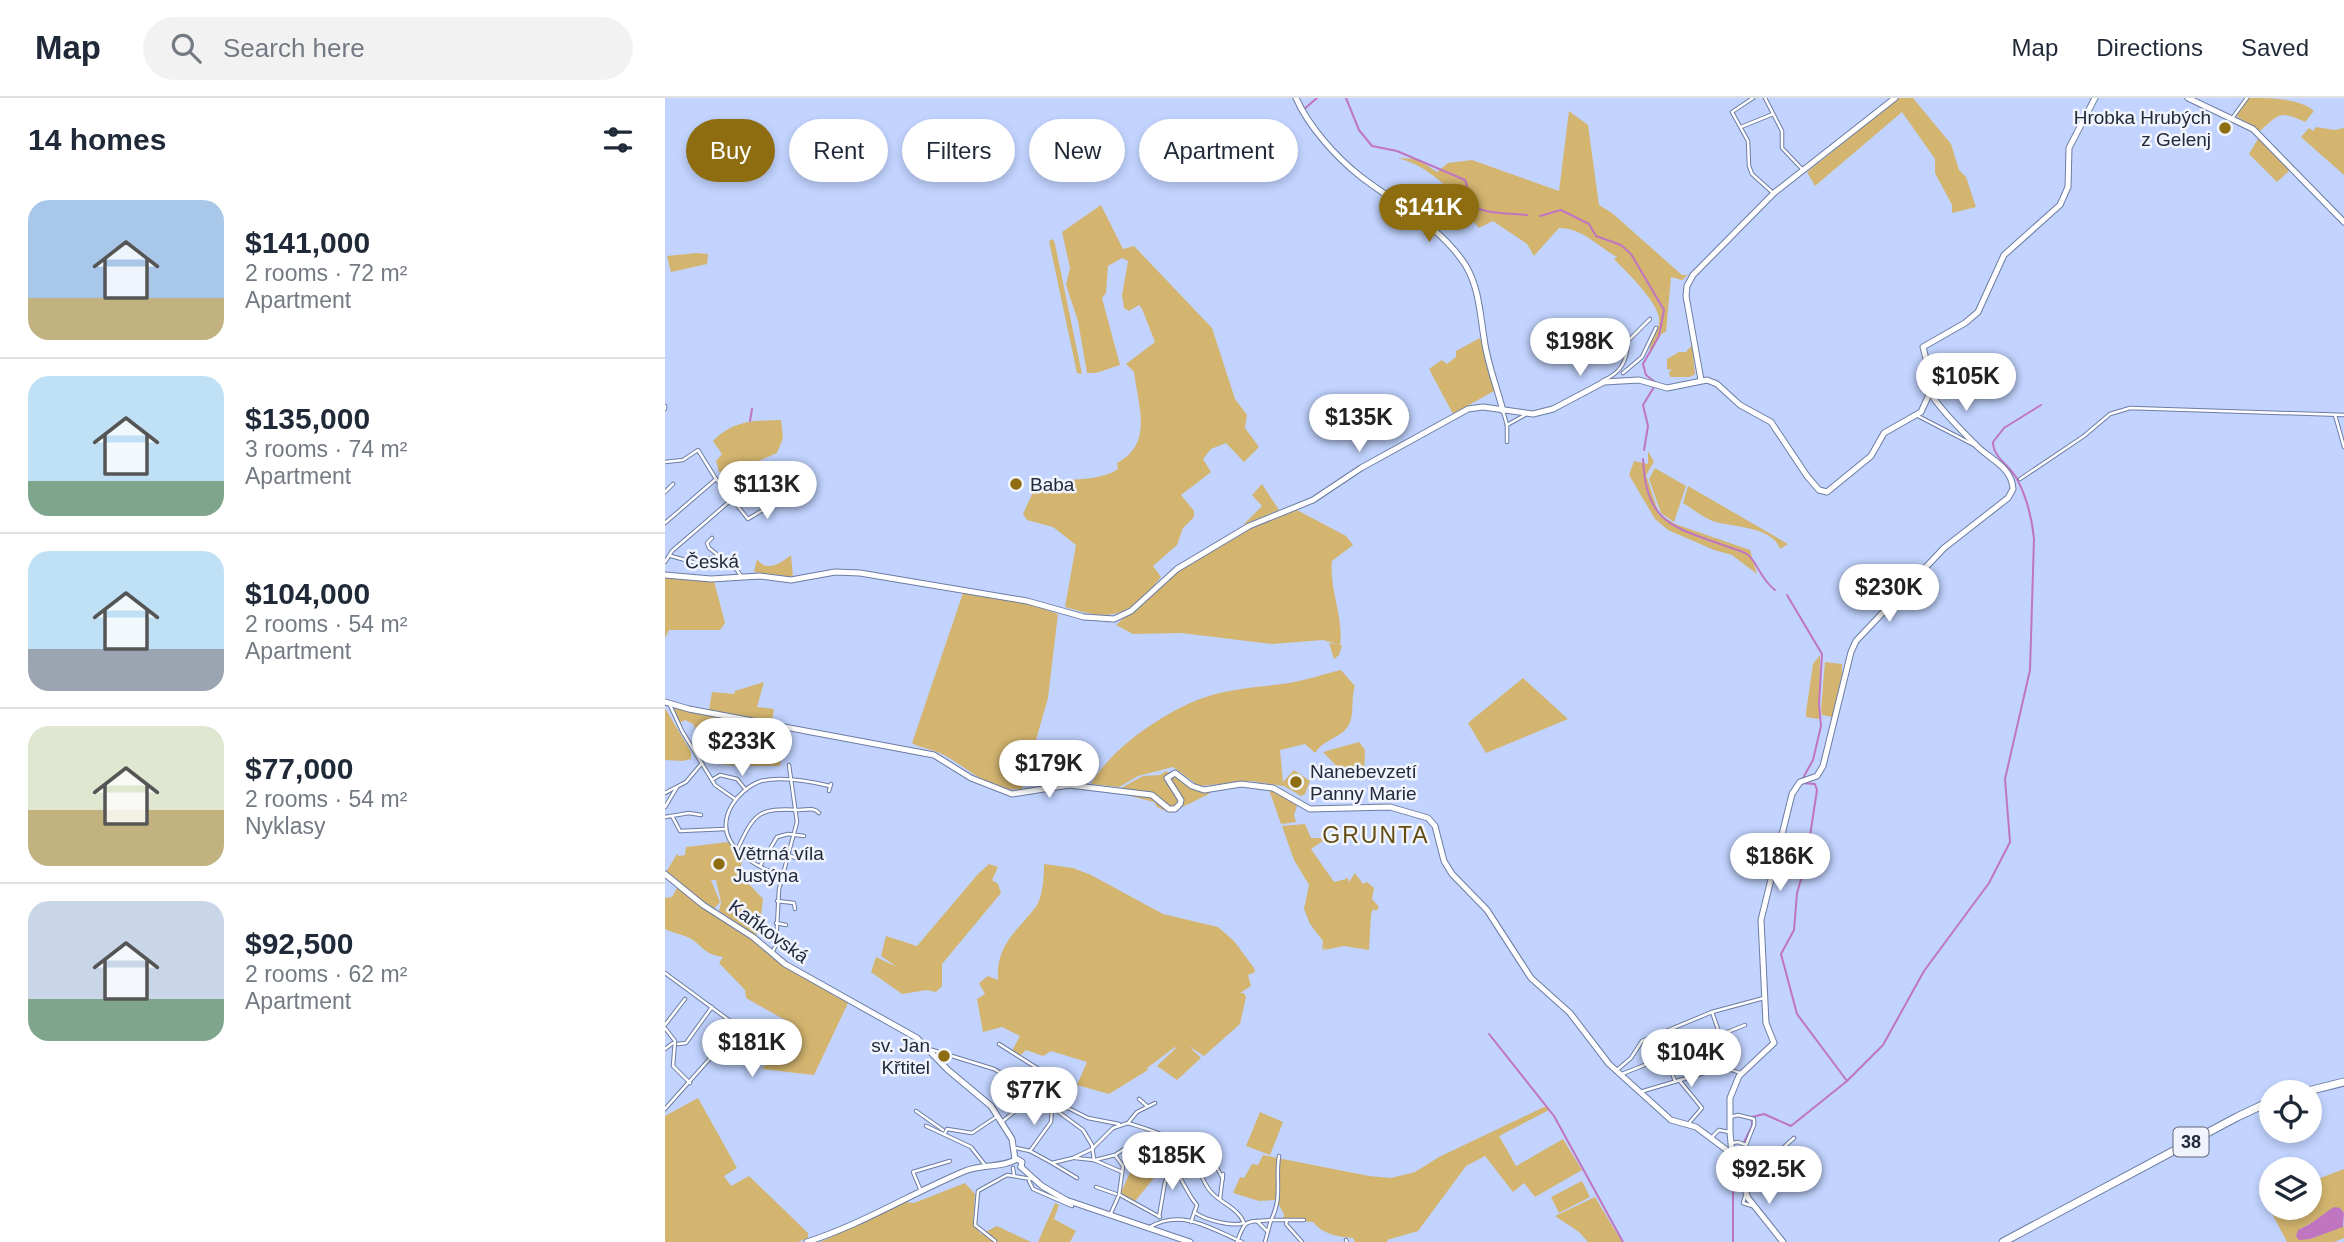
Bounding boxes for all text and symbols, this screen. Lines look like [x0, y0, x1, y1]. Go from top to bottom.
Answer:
search box [143, 17, 633, 80]
text: Map [35, 29, 101, 66]
icon: search [167, 29, 205, 67]
text: Search here [223, 33, 365, 63]
text: Map [2012, 34, 2058, 61]
text: Directions [2096, 34, 2203, 61]
text: Saved [2241, 34, 2309, 61]
place label: Hrobka Hrubých z Gelenj [2074, 107, 2211, 150]
chip: Buy [686, 119, 775, 182]
chip: Rent [789, 119, 888, 182]
chip: Filters [902, 119, 1015, 182]
chip: New [1029, 119, 1125, 182]
chip: Apartment [1139, 119, 1298, 182]
marker: Hrobka Hrubých z Gelenj [2217, 120, 2233, 136]
icon: filters [599, 121, 637, 159]
text: 14 homes [28, 123, 166, 156]
pin: $141K [1380, 184, 1478, 244]
text: $141K [1395, 194, 1463, 220]
text: $141,000 [245, 226, 370, 259]
icon: home [84, 228, 168, 312]
text: 2 rooms · 72 m² [245, 260, 407, 286]
text: Apartment [245, 287, 351, 313]
pin: $198K [1531, 318, 1629, 378]
text: $198K [1546, 328, 1614, 354]
pin: $105K [1917, 354, 2015, 413]
text: $105K [1932, 363, 2000, 389]
pin: $135K [1310, 394, 1408, 454]
text: $135,000 [245, 402, 370, 435]
icon: home [84, 404, 168, 488]
text: $135K [1325, 404, 1393, 430]
text: 3 rooms · 74 m² [245, 436, 407, 462]
pin: $113K [718, 462, 816, 521]
text: Apartment [245, 463, 351, 489]
text: $113K [734, 471, 800, 497]
place label: Baba [1030, 474, 1075, 495]
marker: Baba [1008, 476, 1024, 492]
street label: Česká [685, 551, 740, 572]
pin: $230K [1840, 564, 1938, 624]
text: $230K [1855, 574, 1923, 600]
text: $104,000 [245, 577, 370, 610]
icon: home [84, 579, 168, 663]
text: 2 rooms · 54 m² [245, 611, 407, 637]
text: Apartment [245, 638, 351, 664]
pin: $233K [693, 718, 791, 778]
text: $233K [708, 728, 776, 754]
pin: $179K [1000, 740, 1098, 800]
text: $179K [1015, 750, 1083, 776]
text: $77,000 [245, 752, 353, 785]
icon: home [84, 754, 168, 838]
place label: Nanebevzetí Panny Marie [1310, 761, 1417, 804]
marker: Nanebevzetí Panny Marie [1288, 774, 1304, 790]
text: 2 rooms · 54 m² [245, 786, 407, 812]
text: Nyklasy [245, 813, 326, 839]
district label: GRUNTA [1322, 822, 1430, 848]
pin: $186K [1731, 834, 1829, 893]
place label: Větrná víla Justýna [733, 843, 824, 886]
text: $186K [1746, 843, 1814, 869]
marker: Větrná víla Justýna [711, 856, 727, 872]
street label: Kaňkovská [725, 896, 813, 967]
text: $92,500 [245, 927, 353, 960]
icon: home [84, 929, 168, 1013]
text: 2 rooms · 62 m² [245, 961, 407, 987]
text: Apartment [245, 988, 351, 1014]
pin: $181K [703, 1020, 801, 1079]
text: $181K [718, 1029, 786, 1055]
pin: $104K [1642, 1030, 1740, 1089]
place label: sv. Jan Křtitel [871, 1035, 930, 1078]
text: $104K [1657, 1039, 1725, 1065]
marker: sv. Jan Křtitel [936, 1048, 952, 1064]
pin: $77K [993, 1068, 1075, 1127]
text: $77K [1007, 1077, 1061, 1103]
map controls [2259, 1080, 2322, 1220]
button: locate [2259, 1080, 2322, 1143]
road number: 38 [2173, 1128, 2209, 1156]
pin: $185K [1123, 1132, 1221, 1192]
text: $185K [1138, 1142, 1206, 1168]
pin: $92.5K [1712, 1146, 1826, 1206]
text: $92.5K [1732, 1156, 1806, 1182]
button: layers [2259, 1157, 2322, 1220]

